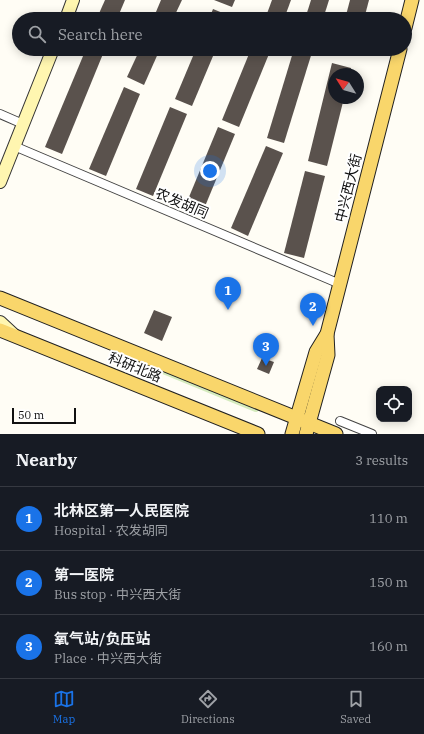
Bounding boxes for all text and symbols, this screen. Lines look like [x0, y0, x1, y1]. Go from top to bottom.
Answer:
search box [12, 12, 412, 56]
icon: search [26, 23, 48, 45]
text: Search here [58, 25, 143, 44]
north arrow [328, 68, 364, 104]
street label: 中兴西大街 [331, 152, 365, 224]
your location [200, 161, 220, 181]
street label: 农发胡同 [153, 184, 211, 222]
pin: 1 [215, 277, 241, 310]
pin: 2 [300, 293, 326, 326]
pin: 3 [253, 333, 279, 366]
street label: 科研北路 [106, 348, 164, 386]
map controls [376, 386, 412, 422]
button: locate [376, 386, 412, 422]
scale bar [12, 406, 76, 425]
text: 50 m [18, 408, 44, 422]
text: Nearby [16, 449, 77, 471]
text: 3 results [355, 452, 408, 469]
text: 北林区第一人民医院 [54, 501, 189, 520]
text: 1 [25, 510, 33, 527]
text: 110 m [369, 510, 408, 527]
text: Hospital · 农发胡同 [54, 522, 168, 539]
text: 第一医院 [54, 565, 114, 584]
text: 2 [25, 574, 33, 591]
text: 150 m [369, 574, 408, 591]
text: Bus stop · 中兴西大街 [54, 586, 181, 603]
text: 氧气站/负压站 [54, 629, 150, 648]
text: 3 [25, 638, 33, 655]
text: 160 m [369, 638, 408, 655]
text: Place · 中兴西大街 [54, 650, 162, 667]
tab: Map [53, 688, 75, 726]
tab: Directions [181, 688, 235, 726]
tab: Saved [340, 688, 371, 726]

